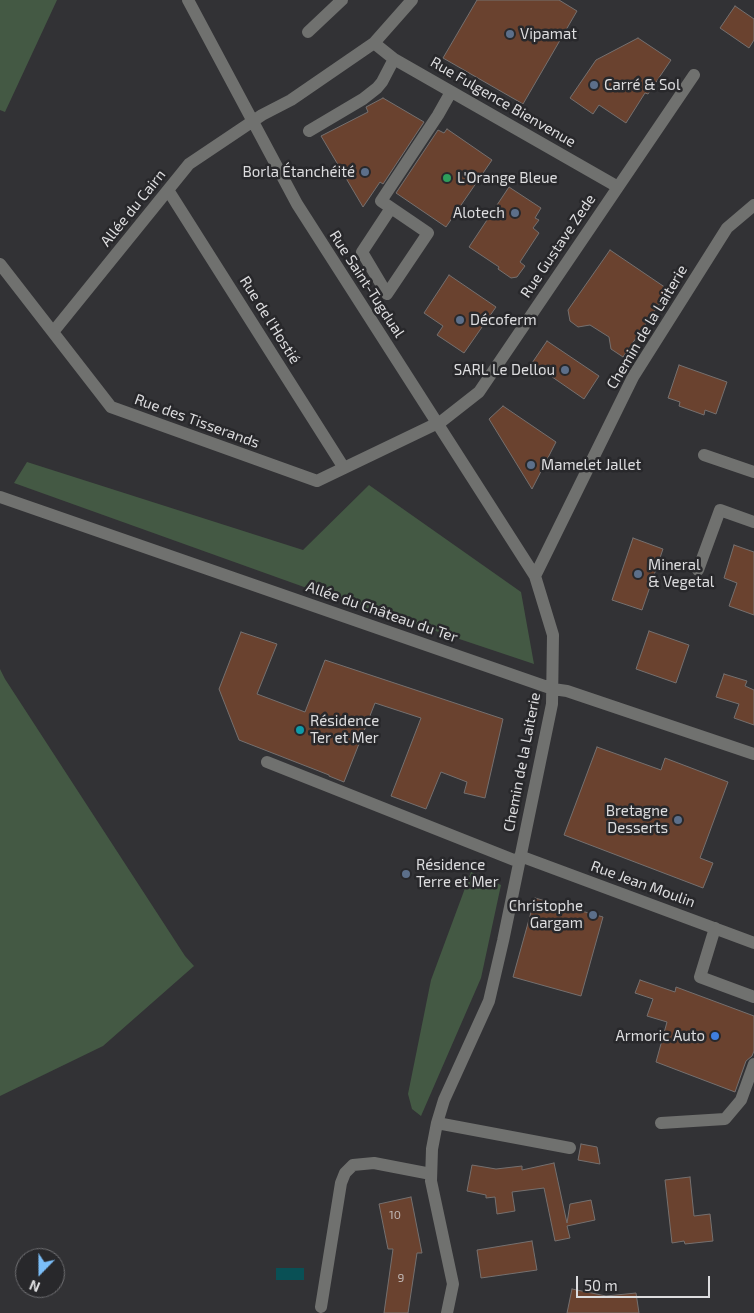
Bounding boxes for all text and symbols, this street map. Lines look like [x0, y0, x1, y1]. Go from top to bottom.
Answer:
place label: Vipamat [520, 25, 577, 43]
marker: Vipamat [504, 28, 516, 40]
street label: Rue Fulgence Bienvenue [427, 53, 579, 151]
place label: Carré & Sol [604, 76, 680, 94]
marker: Carré & Sol [588, 79, 600, 91]
place label: Borla Étanchéité [242, 163, 355, 181]
street label: Allée du Cairn [97, 166, 169, 250]
marker: Borla Étanchéité [359, 166, 371, 178]
place label: L'Orange Bleue [457, 169, 558, 187]
marker: L'Orange Bleue [441, 172, 453, 184]
street label: Rue Gustave Zede [517, 191, 599, 301]
place label: Alotech [453, 204, 505, 222]
marker: Alotech [509, 207, 521, 219]
street label: Rue Saint-Tugdual [326, 227, 408, 341]
street label: Chemin de la Laiterie [603, 262, 691, 392]
street label: Rue de l'Hostié [236, 273, 304, 367]
place label: Décoferm [470, 311, 537, 329]
marker: Décoferm [454, 314, 466, 326]
place label: SARL Le Dellou [454, 361, 555, 379]
marker: SARL Le Dellou [559, 364, 571, 376]
street label: Rue des Tisserands [132, 390, 262, 452]
place label: Mamelet Jallet [541, 456, 641, 474]
marker: Mamelet Jallet [525, 459, 537, 471]
place label: Mineral & Vegetal [648, 556, 714, 591]
marker: Mineral & Vegetal [632, 568, 644, 580]
street label: Allée du Château du Ter [304, 578, 460, 646]
street label: Chemin de la Laiterie [500, 691, 544, 833]
place label: Résidence Ter et Mer [310, 712, 379, 747]
marker: Résidence Ter et Mer [294, 724, 306, 736]
place label: Bretagne Desserts [606, 802, 668, 837]
marker: Bretagne Desserts [672, 814, 684, 826]
place label: Résidence Terre et Mer [416, 856, 499, 891]
street label: Rue Jean Moulin [588, 857, 698, 911]
marker: Résidence Terre et Mer [400, 868, 412, 880]
place label: Christophe Gargam [509, 897, 583, 932]
marker: Christophe Gargam [587, 909, 599, 921]
place label: Armoric Auto [615, 1027, 705, 1045]
marker: Armoric Auto [709, 1030, 721, 1042]
house number: 10 [389, 1208, 401, 1222]
north arrow [15, 1248, 65, 1298]
scale bar [579, 1266, 713, 1298]
house number: 9 [398, 1271, 404, 1285]
text: 50 m [584, 1276, 618, 1294]
text: N [27, 1277, 42, 1296]

